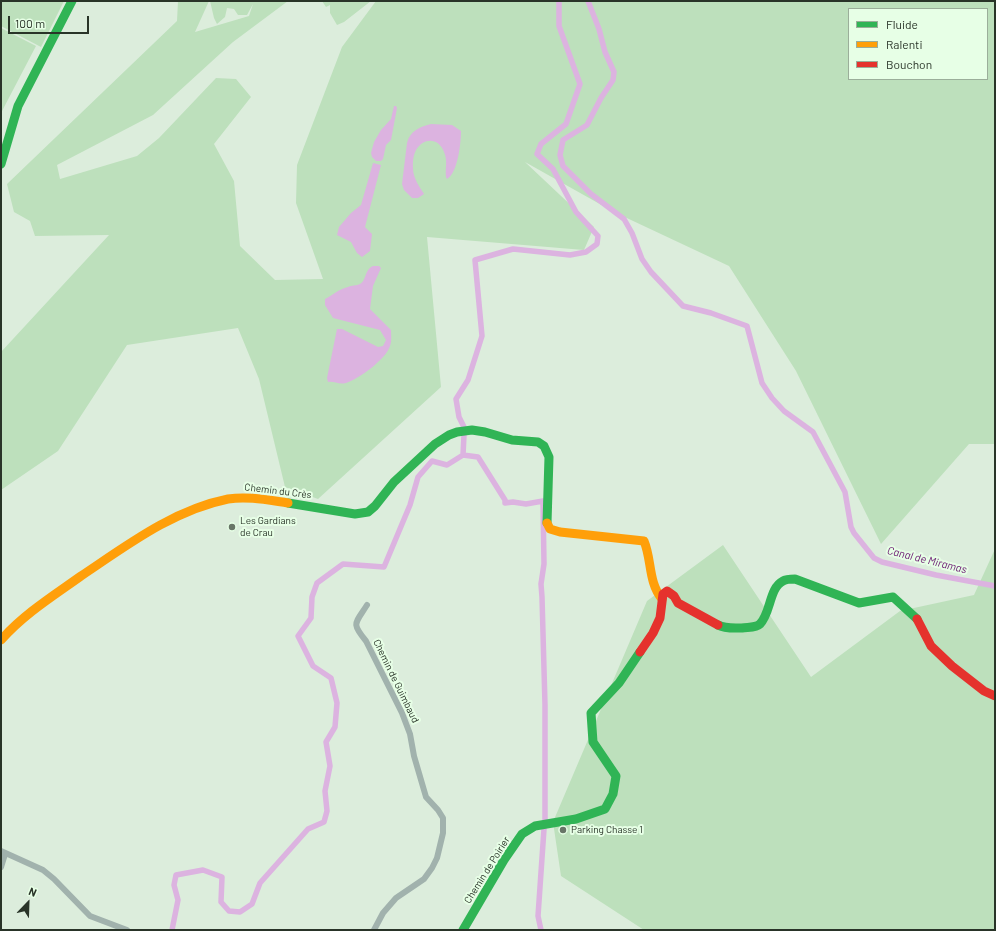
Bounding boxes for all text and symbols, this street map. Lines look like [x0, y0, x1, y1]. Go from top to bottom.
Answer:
scale bar [10, 8, 91, 34]
legend [848, 8, 988, 80]
text: 100 m [15, 16, 45, 30]
text: Fluide [886, 17, 918, 31]
text: Ralenti [886, 37, 923, 51]
text: Bouchon [886, 57, 932, 71]
street label: Chemin du Crès [244, 481, 312, 501]
place label: Les Gardians de Crau [240, 515, 296, 538]
marker: Les Gardians de Crau [227, 522, 237, 532]
water label: Canal de Miramas [886, 544, 968, 576]
street label: Chemin de Guimbaud [371, 637, 421, 725]
place label: Parking Chasse 1 [571, 824, 643, 836]
marker: Parking Chasse 1 [558, 825, 568, 835]
street label: Chemin de Poirier [462, 834, 512, 906]
north arrow [8, 883, 48, 923]
text: N [27, 884, 39, 899]

